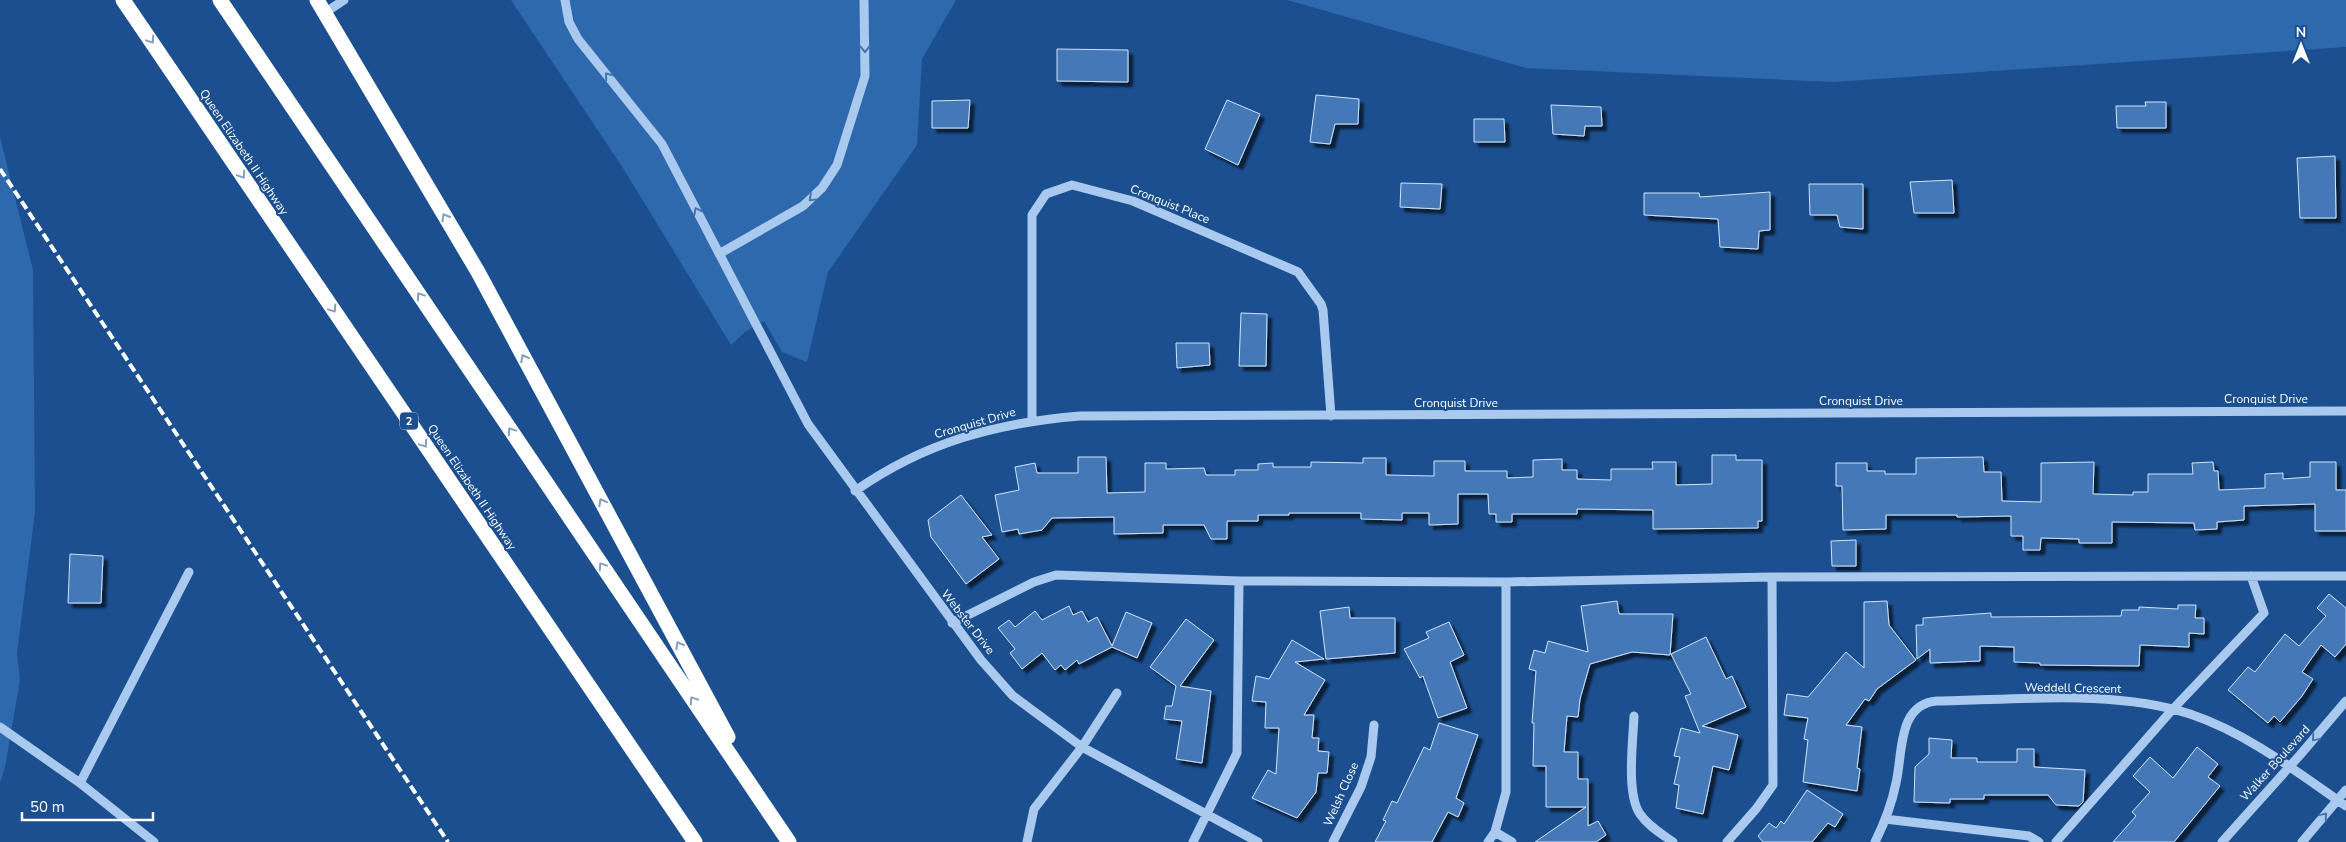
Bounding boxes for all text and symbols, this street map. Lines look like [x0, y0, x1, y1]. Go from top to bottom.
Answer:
north arrow [2276, 20, 2326, 70]
text: N [2296, 23, 2306, 42]
one-way arrow [145, 35, 154, 44]
one-way arrow [860, 45, 870, 53]
one-way arrow [606, 73, 614, 82]
street label: Queen Elizabeth II Highway [196, 86, 293, 219]
one-way arrow [236, 169, 245, 179]
street label: Cronquist Place [1128, 181, 1212, 227]
one-way arrow [809, 192, 818, 201]
one-way arrow [693, 207, 703, 216]
one-way arrow [442, 213, 452, 222]
one-way arrow [417, 293, 426, 302]
one-way arrow [327, 304, 336, 313]
one-way arrow [521, 355, 531, 364]
street label: Cronquist Drive [2224, 391, 2308, 407]
street label: Cronquist Drive [1819, 393, 1903, 409]
street label: Cronquist Drive [1414, 395, 1498, 411]
street label: Cronquist Drive [933, 404, 1017, 442]
road number: 2 [400, 412, 418, 430]
street label: Queen Elizabeth II Highway [424, 421, 521, 554]
one-way arrow [508, 427, 517, 437]
one-way arrow [418, 438, 427, 448]
one-way arrow [598, 498, 608, 507]
one-way arrow [599, 562, 608, 571]
street label: Webster Drive [938, 586, 998, 658]
one-way arrow [675, 641, 685, 650]
street label: Weddell Crescent [2024, 679, 2122, 697]
one-way arrow [690, 696, 699, 706]
street label: Walker Boulevard [2237, 722, 2313, 804]
one-way arrow [2312, 732, 2320, 741]
street label: Welsh Close [1320, 759, 1362, 829]
scale bar [22, 790, 154, 822]
text: 50 m [30, 797, 65, 817]
one-way arrow [2318, 813, 2327, 822]

